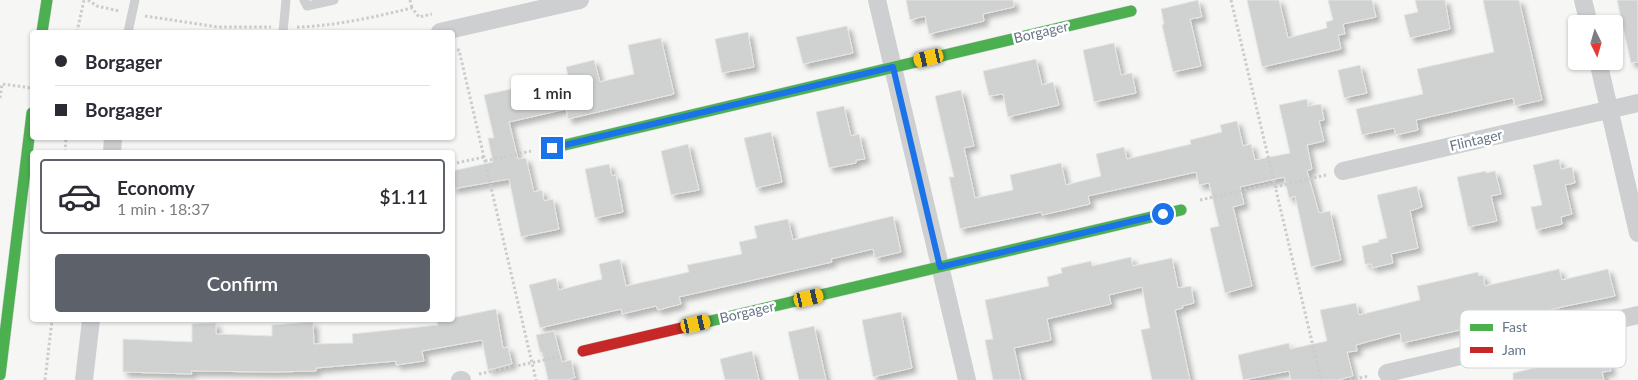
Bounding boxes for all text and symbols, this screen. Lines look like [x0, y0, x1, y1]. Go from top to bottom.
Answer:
north arrow [1568, 15, 1622, 70]
map controls [1568, 15, 1623, 70]
street label: Borgager [1012, 17, 1070, 46]
car [912, 47, 945, 69]
text: Borgager [85, 50, 162, 73]
callout: 1 min [511, 76, 593, 110]
text: 1 min [532, 83, 572, 102]
text: Borgager [85, 98, 162, 121]
street label: Flintager [1448, 125, 1504, 154]
route end [541, 137, 563, 159]
icon: car [57, 174, 102, 219]
text: Economy [117, 176, 195, 199]
text: $1.11 [379, 185, 428, 208]
text: 1 min · 18:37 [117, 199, 210, 218]
route start [1152, 203, 1174, 225]
button: Confirm [55, 254, 430, 312]
car [792, 287, 825, 309]
street label: Borgager [718, 297, 776, 326]
legend [1460, 310, 1626, 368]
car [679, 313, 712, 335]
text: Fast [1502, 318, 1527, 335]
text: Jam [1502, 341, 1526, 358]

